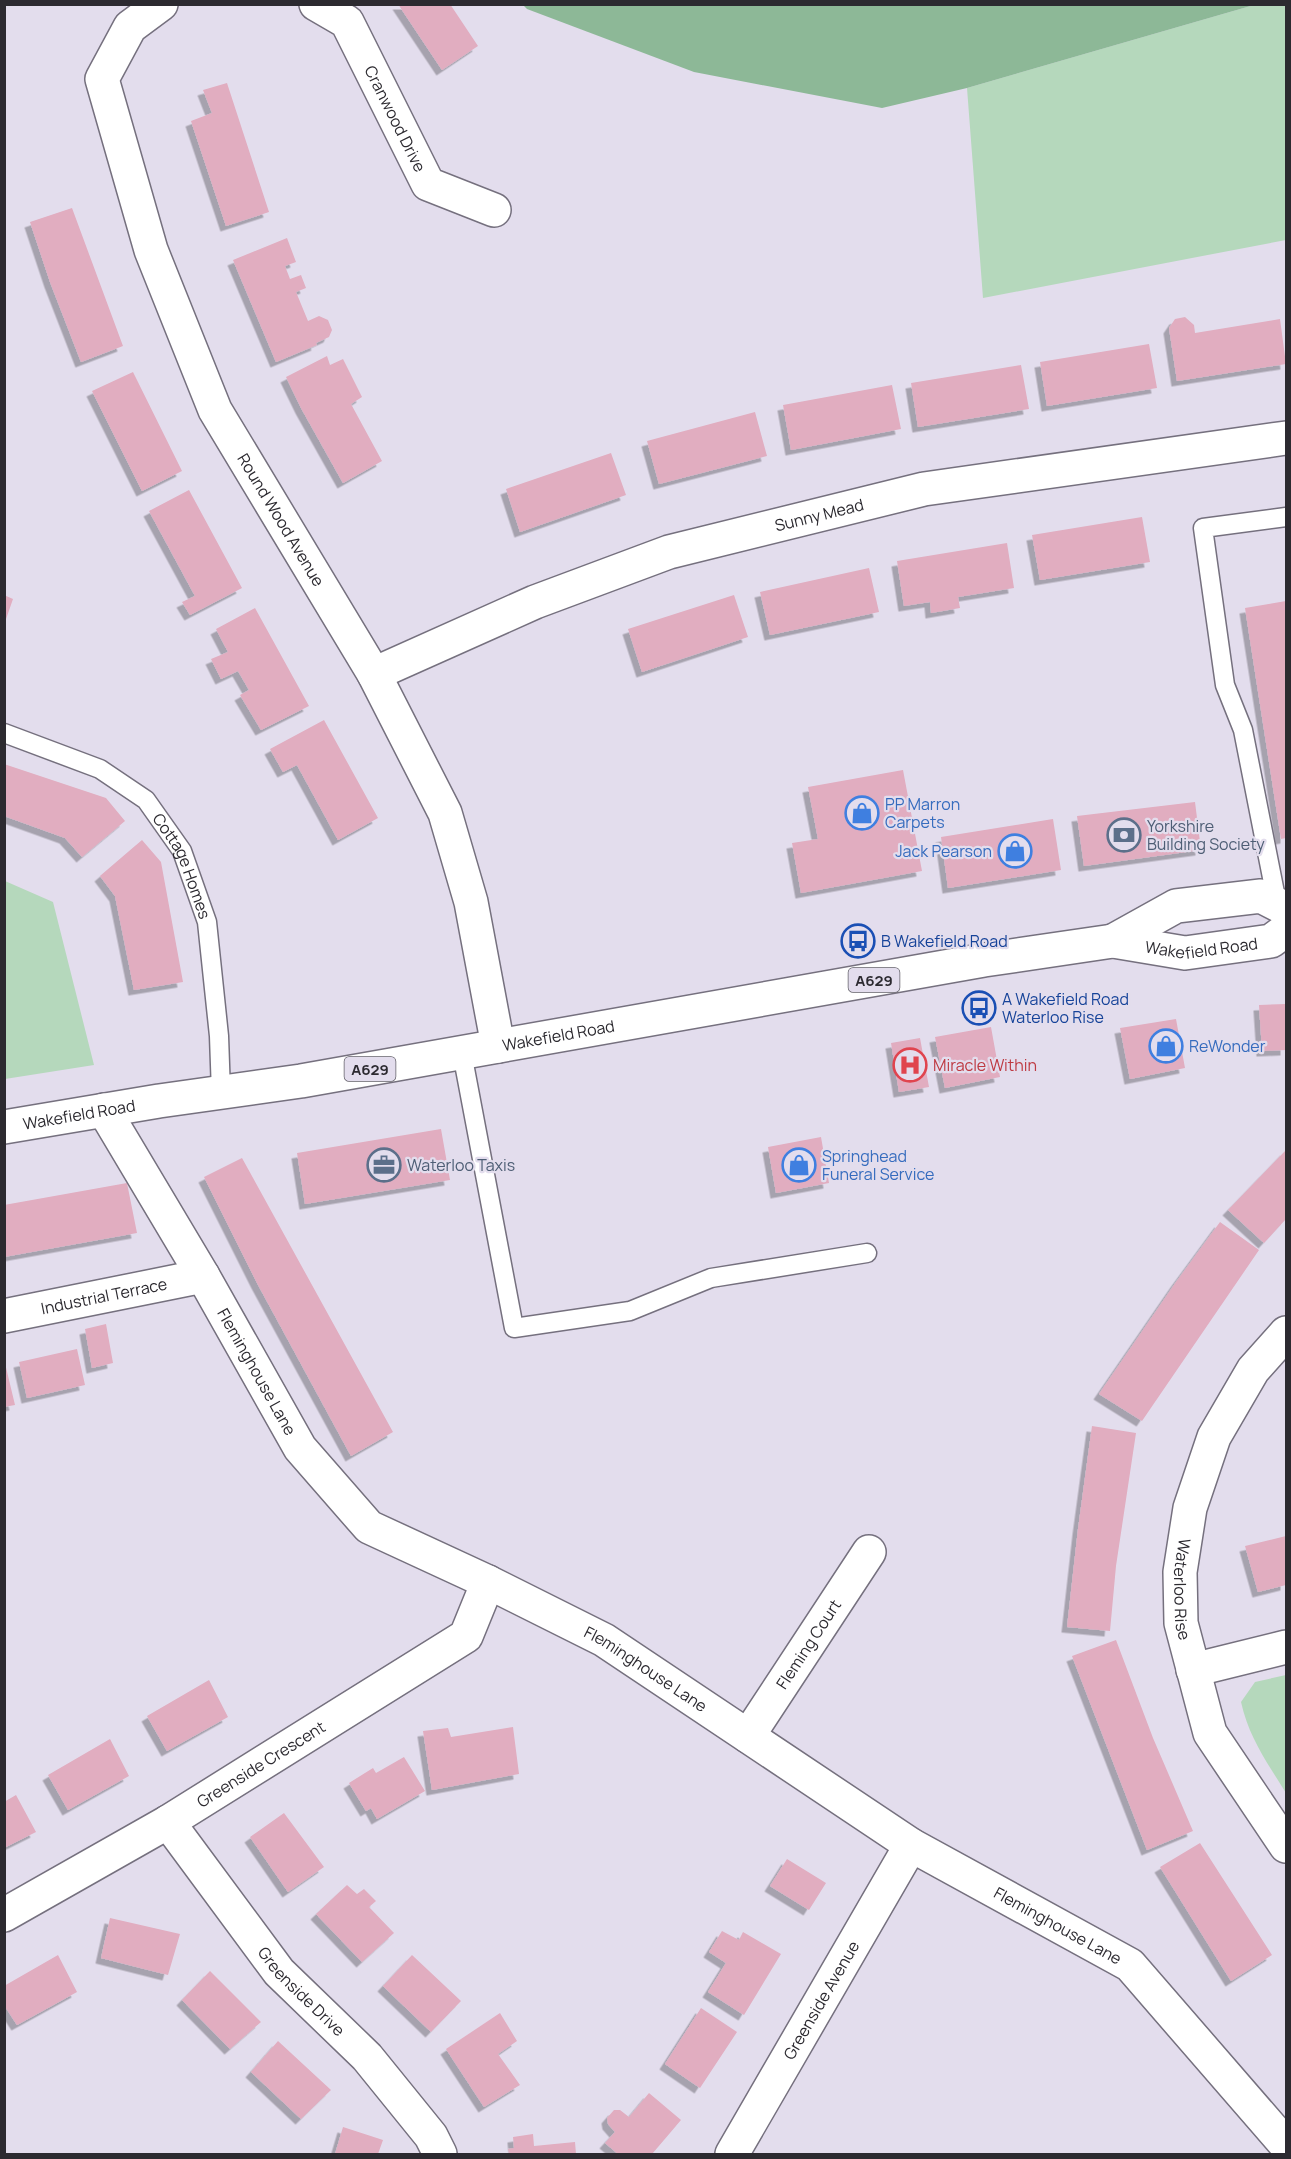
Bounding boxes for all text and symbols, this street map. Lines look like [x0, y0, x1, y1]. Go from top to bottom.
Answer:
street label: Cranwood Drive [360, 62, 431, 176]
street label: Round Wood Avenue [233, 449, 330, 590]
street label: Sunny Mead [772, 493, 866, 536]
place label: PP Marron Carpets [885, 793, 960, 833]
shop icon: PP Marron Carpets [844, 795, 880, 831]
street label: Cottage Homes [148, 809, 216, 922]
place label: Yorkshire Building Society [1147, 815, 1265, 855]
bank icon: Yorkshire Building Society [1106, 817, 1142, 853]
shop icon: Jack Pearson [997, 833, 1033, 869]
place label: Jack Pearson [895, 840, 992, 862]
bus stop icon: B Wakefield Road [840, 923, 876, 959]
place label: B Wakefield Road [881, 930, 1008, 952]
street label: Wakefield Road [1143, 932, 1259, 964]
road number: A629 [848, 968, 900, 992]
place label: A Wakefield Road Waterloo Rise [1002, 988, 1129, 1028]
bus stop icon: A Wakefield Road Waterloo Rise [961, 990, 997, 1026]
street label: Wakefield Road [501, 1015, 616, 1056]
shop icon: ReWonder [1148, 1028, 1184, 1064]
place label: ReWonder [1189, 1035, 1266, 1057]
hospital icon: Miracle Within [892, 1047, 928, 1083]
place label: Miracle Within [933, 1054, 1037, 1076]
road number: A629 [344, 1057, 395, 1081]
street label: Wakefield Road [21, 1094, 137, 1135]
place label: Springhead Funeral Service [822, 1145, 934, 1185]
office icon: Waterloo Taxis [366, 1147, 402, 1183]
shop icon: Springhead Funeral Service [781, 1147, 817, 1183]
place label: Waterloo Taxis [407, 1154, 515, 1176]
street label: Industrial Terrace [39, 1272, 169, 1319]
street label: Fleminghouse Lane [212, 1304, 302, 1439]
street label: Waterloo Rise [1169, 1537, 1196, 1642]
street label: Fleming Court [771, 1595, 846, 1693]
street label: Fleminghouse Lane [581, 1621, 711, 1717]
street label: Greenside Crescent [192, 1716, 329, 1812]
street label: Fleminghouse Lane [990, 1882, 1126, 1969]
street label: Greenside Avenue [778, 1937, 864, 2063]
street label: Greenside Drive [253, 1942, 350, 2041]

